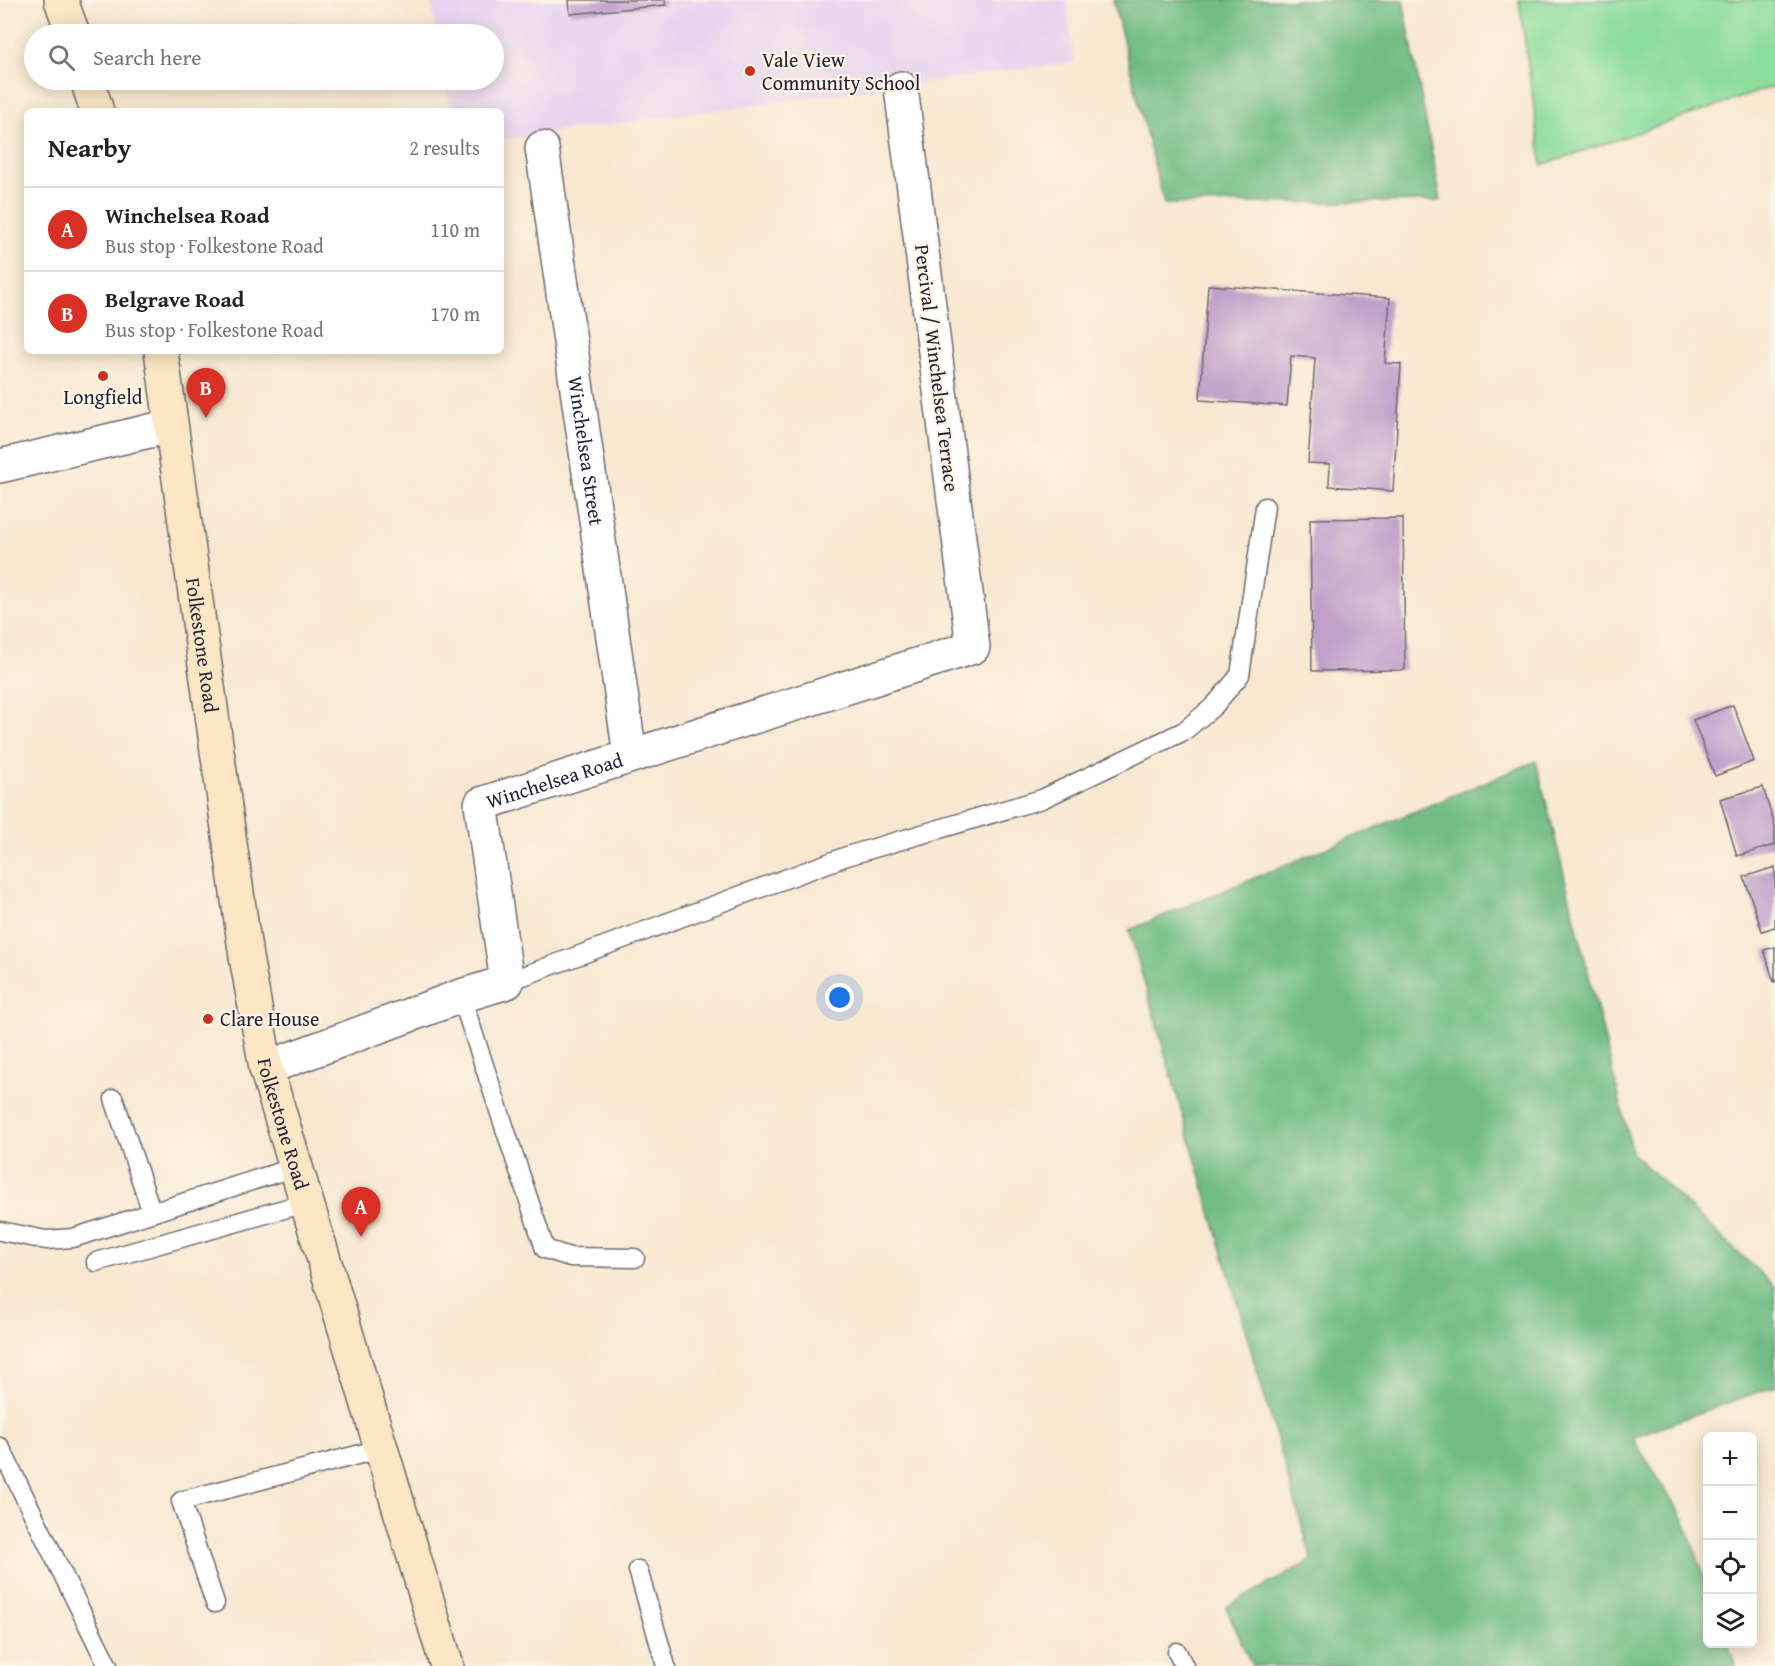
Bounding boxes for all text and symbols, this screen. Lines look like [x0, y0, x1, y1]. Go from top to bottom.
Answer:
search box [24, 24, 504, 90]
icon: search [45, 41, 78, 74]
text: Search here [93, 41, 202, 73]
place label: Vale View Community School [762, 45, 921, 97]
marker: Vale View Community School [743, 64, 757, 78]
text: Nearby [48, 128, 131, 167]
text: 2 results [409, 133, 480, 162]
text: Winchelsea Road [105, 199, 270, 231]
text: A [61, 215, 74, 244]
text: 110 m [430, 215, 480, 244]
text: Bus stop · Folkestone Road [105, 231, 324, 260]
street label: Percival / Winchelsea Terrace [908, 243, 967, 493]
text: Belgrave Road [105, 283, 244, 315]
text: B [61, 299, 74, 328]
text: 170 m [430, 299, 480, 328]
text: Bus stop · Folkestone Road [105, 315, 324, 344]
pin: B [186, 368, 226, 418]
marker: Longfield [96, 369, 110, 383]
street label: Winchelsea Street [561, 374, 612, 527]
place label: Longfield [64, 382, 143, 411]
street label: Folkestone Road [179, 576, 227, 715]
street label: Winchelsea Road [482, 745, 627, 815]
your location [825, 983, 854, 1012]
place label: Clare House [220, 1004, 319, 1033]
marker: Clare House [201, 1012, 215, 1026]
street label: Folkestone Road [250, 1056, 317, 1193]
pin: A [342, 1188, 380, 1237]
map controls [1703, 1432, 1757, 1648]
button: + [1703, 1432, 1757, 1486]
button: − [1703, 1486, 1757, 1540]
button: locate [1703, 1540, 1757, 1594]
button: layers [1703, 1594, 1757, 1648]

